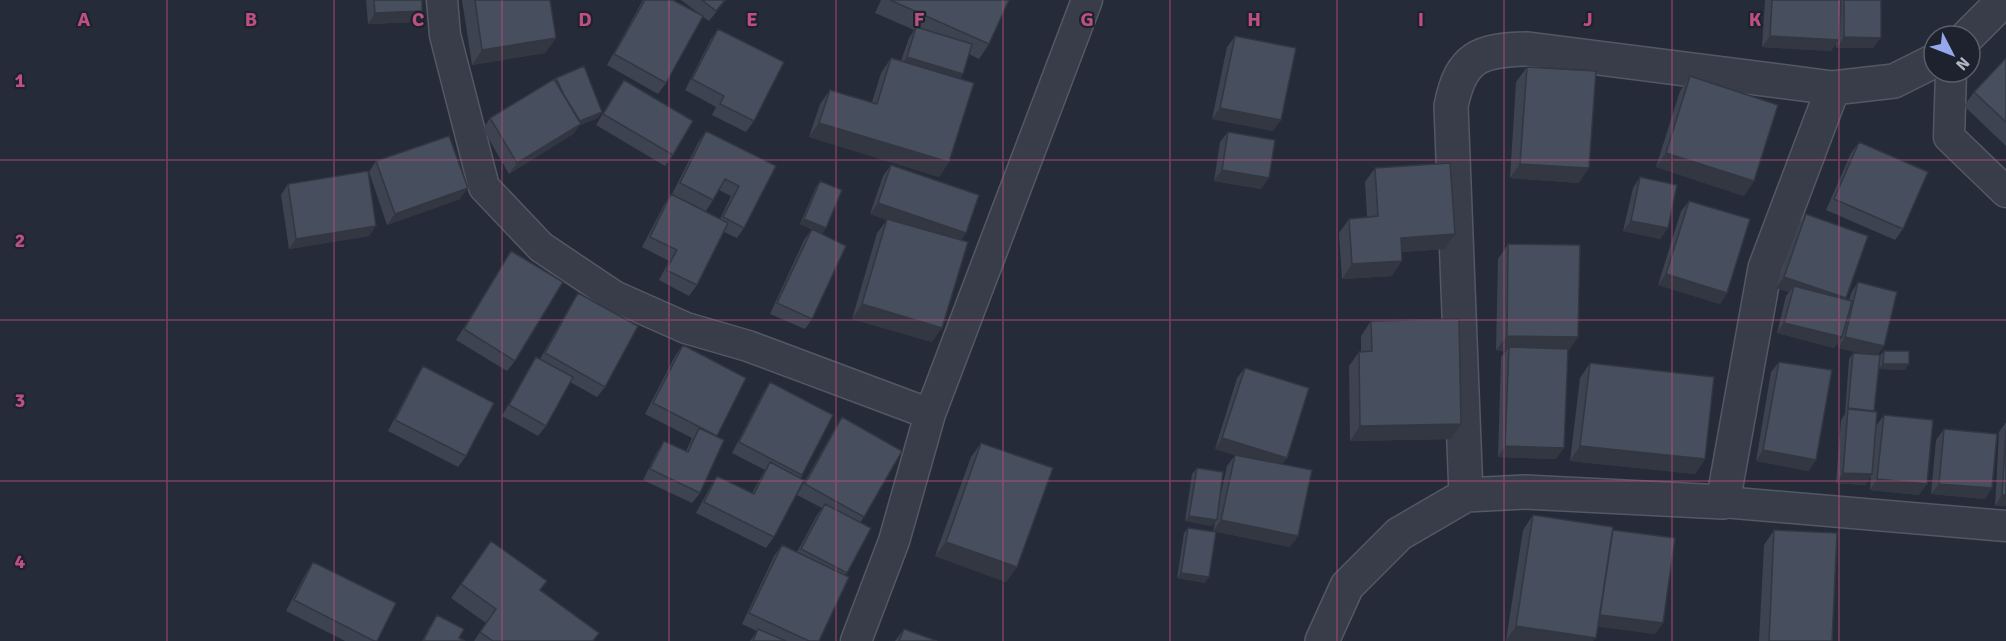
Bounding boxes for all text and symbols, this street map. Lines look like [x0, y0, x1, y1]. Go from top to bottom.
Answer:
text: A [78, 7, 91, 32]
text: B [245, 7, 257, 32]
text: C [412, 7, 424, 32]
text: D [578, 7, 592, 32]
text: E [746, 7, 758, 32]
text: F [914, 7, 925, 32]
text: G [1080, 7, 1094, 32]
text: H [1247, 7, 1261, 32]
text: I [1418, 7, 1424, 32]
text: J [1583, 7, 1593, 32]
text: K [1749, 7, 1762, 32]
north arrow [1922, 24, 1982, 84]
text: N [1951, 53, 1974, 74]
text: 1 [15, 68, 26, 93]
text: 2 [15, 228, 25, 253]
text: 3 [15, 388, 25, 413]
text: 4 [15, 549, 26, 574]

